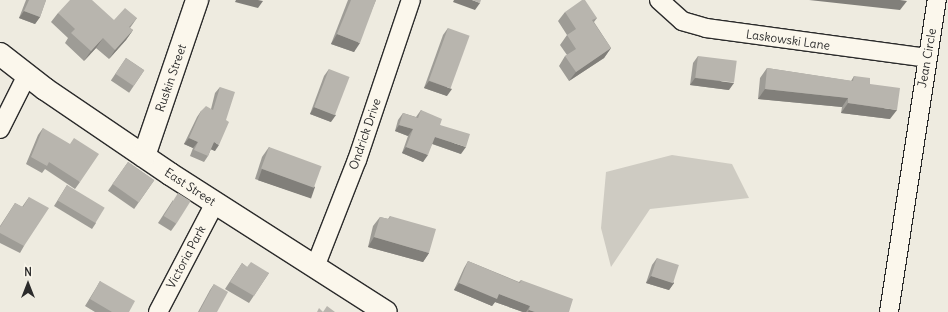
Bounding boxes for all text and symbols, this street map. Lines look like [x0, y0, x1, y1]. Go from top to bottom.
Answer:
street label: Laskowski Lane [745, 27, 831, 53]
street label: Jean Circle [915, 27, 939, 89]
street label: Ruskin Street [153, 42, 189, 114]
street label: Ondrick Drive [346, 97, 384, 171]
street label: East Street [162, 165, 218, 209]
street label: Victoria Park [163, 223, 209, 291]
north arrow [8, 264, 48, 304]
text: N [24, 265, 32, 279]

